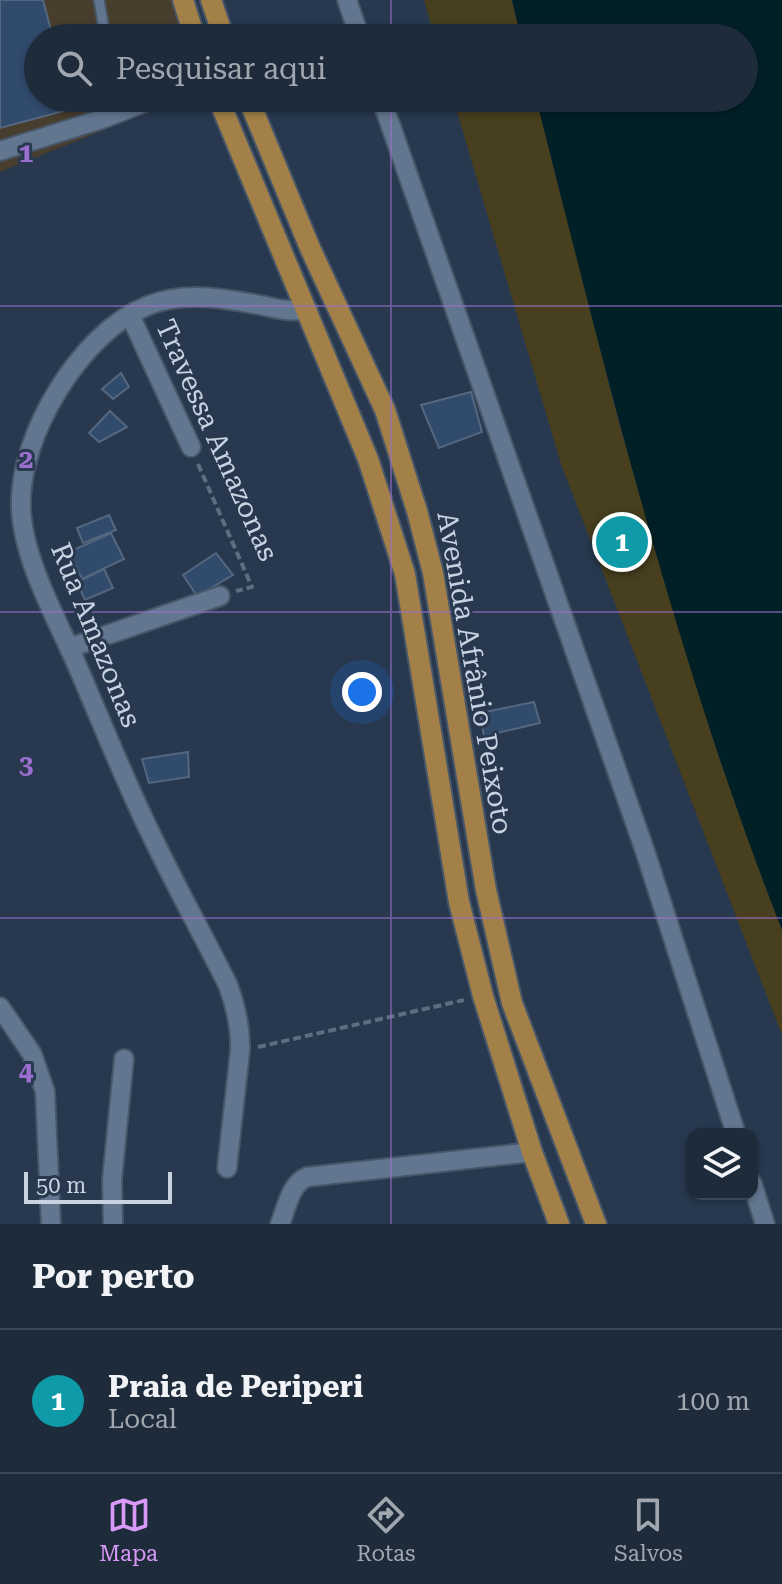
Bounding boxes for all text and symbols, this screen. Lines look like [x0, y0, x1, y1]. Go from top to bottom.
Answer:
search box [24, 24, 758, 112]
icon: search [52, 46, 96, 90]
text: Pesquisar aqui [116, 51, 326, 86]
text: 1 [19, 138, 33, 168]
street label: Travessa Amazonas [149, 314, 285, 566]
text: 2 [19, 444, 33, 474]
street label: Avenida Afrânio Peixoto [430, 509, 520, 837]
pin: 1 [596, 512, 648, 572]
street label: Rua Amazonas [44, 538, 148, 732]
your location [342, 672, 382, 712]
text: 3 [19, 750, 33, 780]
text: 4 [19, 1056, 34, 1086]
map controls [686, 1128, 758, 1200]
button: layers [686, 1128, 758, 1200]
scale bar [24, 1168, 172, 1204]
text: 50 m [36, 1173, 86, 1198]
text: Por perto [32, 1256, 195, 1296]
text: Praia de Periperi [108, 1369, 363, 1404]
text: 1 [51, 1386, 65, 1416]
text: 100 m [676, 1386, 750, 1416]
text: Local [108, 1404, 177, 1434]
tab: Mapa [99, 1493, 158, 1566]
tab: Rotas [356, 1493, 415, 1566]
tab: Salvos [614, 1493, 683, 1566]

